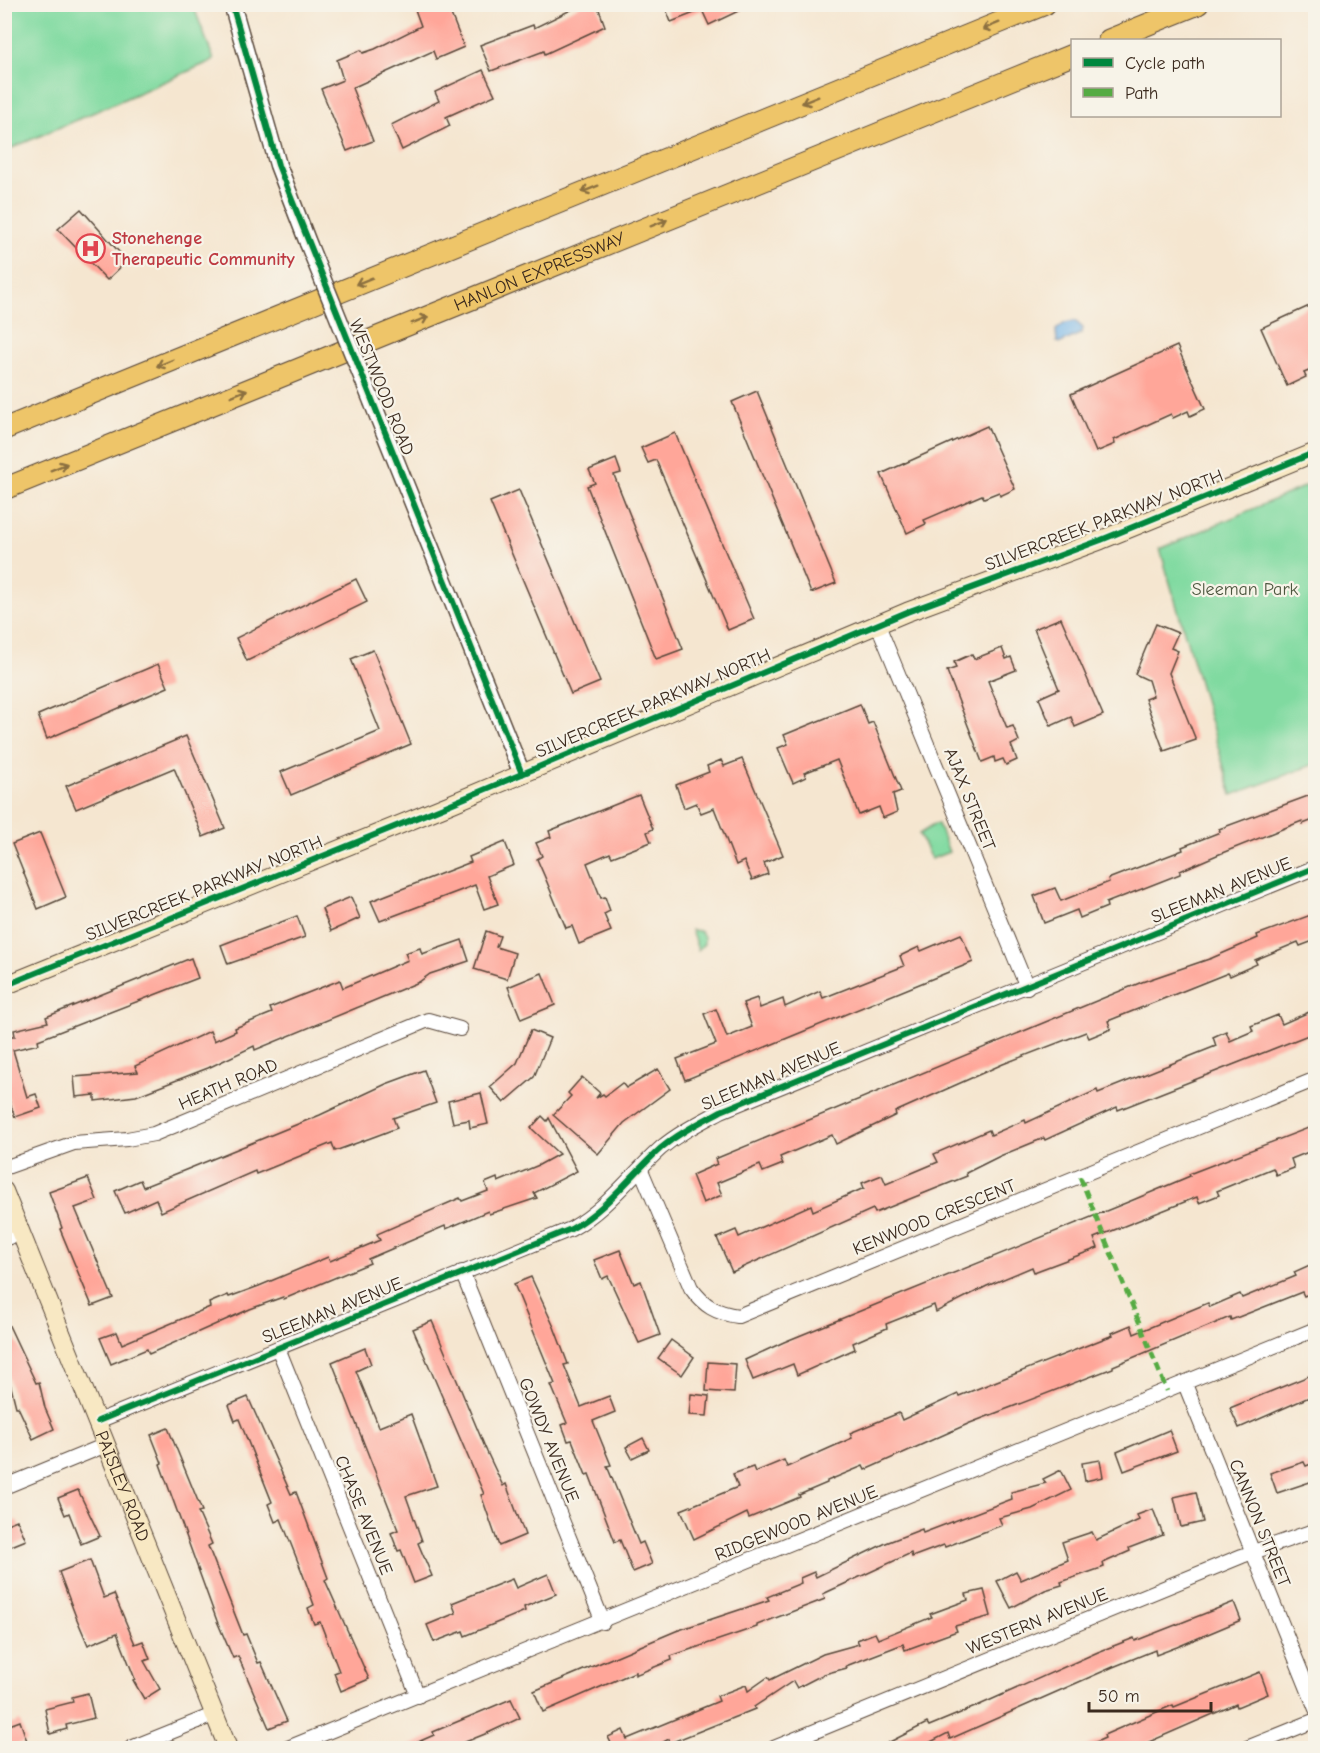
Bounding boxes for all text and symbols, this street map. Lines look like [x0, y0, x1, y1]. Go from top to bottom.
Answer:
one-way arrow [982, 22, 1000, 33]
legend [1071, 39, 1281, 117]
text: Cycle path [1125, 53, 1205, 74]
text: Path [1125, 83, 1158, 104]
one-way arrow [801, 95, 820, 106]
one-way arrow [582, 184, 600, 195]
one-way arrow [649, 217, 668, 228]
place label: Stonehenge Therapeutic Community [112, 228, 295, 270]
street label: HANLON EXPRESSWAY [451, 228, 629, 316]
hospital icon: Stonehenge Therapeutic Community [75, 232, 107, 264]
one-way arrow [356, 276, 374, 287]
one-way arrow [410, 314, 429, 325]
street label: WESTWOOD ROAD [345, 316, 418, 458]
one-way arrow [156, 358, 174, 369]
one-way arrow [230, 387, 248, 398]
one-way arrow [49, 460, 67, 471]
street label: SILVERCREEK PARKWAY NORTH [982, 465, 1226, 576]
park label: Sleeman Park [1192, 579, 1299, 600]
street label: SILVERCREEK PARKWAY NORTH [532, 644, 774, 763]
street label: AJAX STREET [939, 745, 1000, 854]
street label: SILVERCREEK PARKWAY NORTH [83, 831, 326, 946]
street label: SLEEMAN AVENUE [1148, 853, 1294, 928]
street label: SLEEMAN AVENUE [698, 1038, 844, 1115]
street label: HEATH ROAD [176, 1054, 281, 1115]
street label: KENWOOD CRESCENT [850, 1175, 1019, 1260]
street label: SLEEMAN AVENUE [259, 1273, 405, 1348]
street label: GOWDY AVENUE [514, 1375, 583, 1506]
street label: PAISLEY ROAD [91, 1428, 154, 1545]
street label: CHASE AVENUE [330, 1453, 397, 1578]
street label: CANNON STREET [1224, 1456, 1295, 1591]
street label: RIDGEWOOD AVENUE [712, 1481, 881, 1566]
street label: WESTERN AVENUE [963, 1583, 1111, 1659]
scale bar [1089, 1675, 1210, 1713]
text: 50 m [1098, 1686, 1140, 1707]

